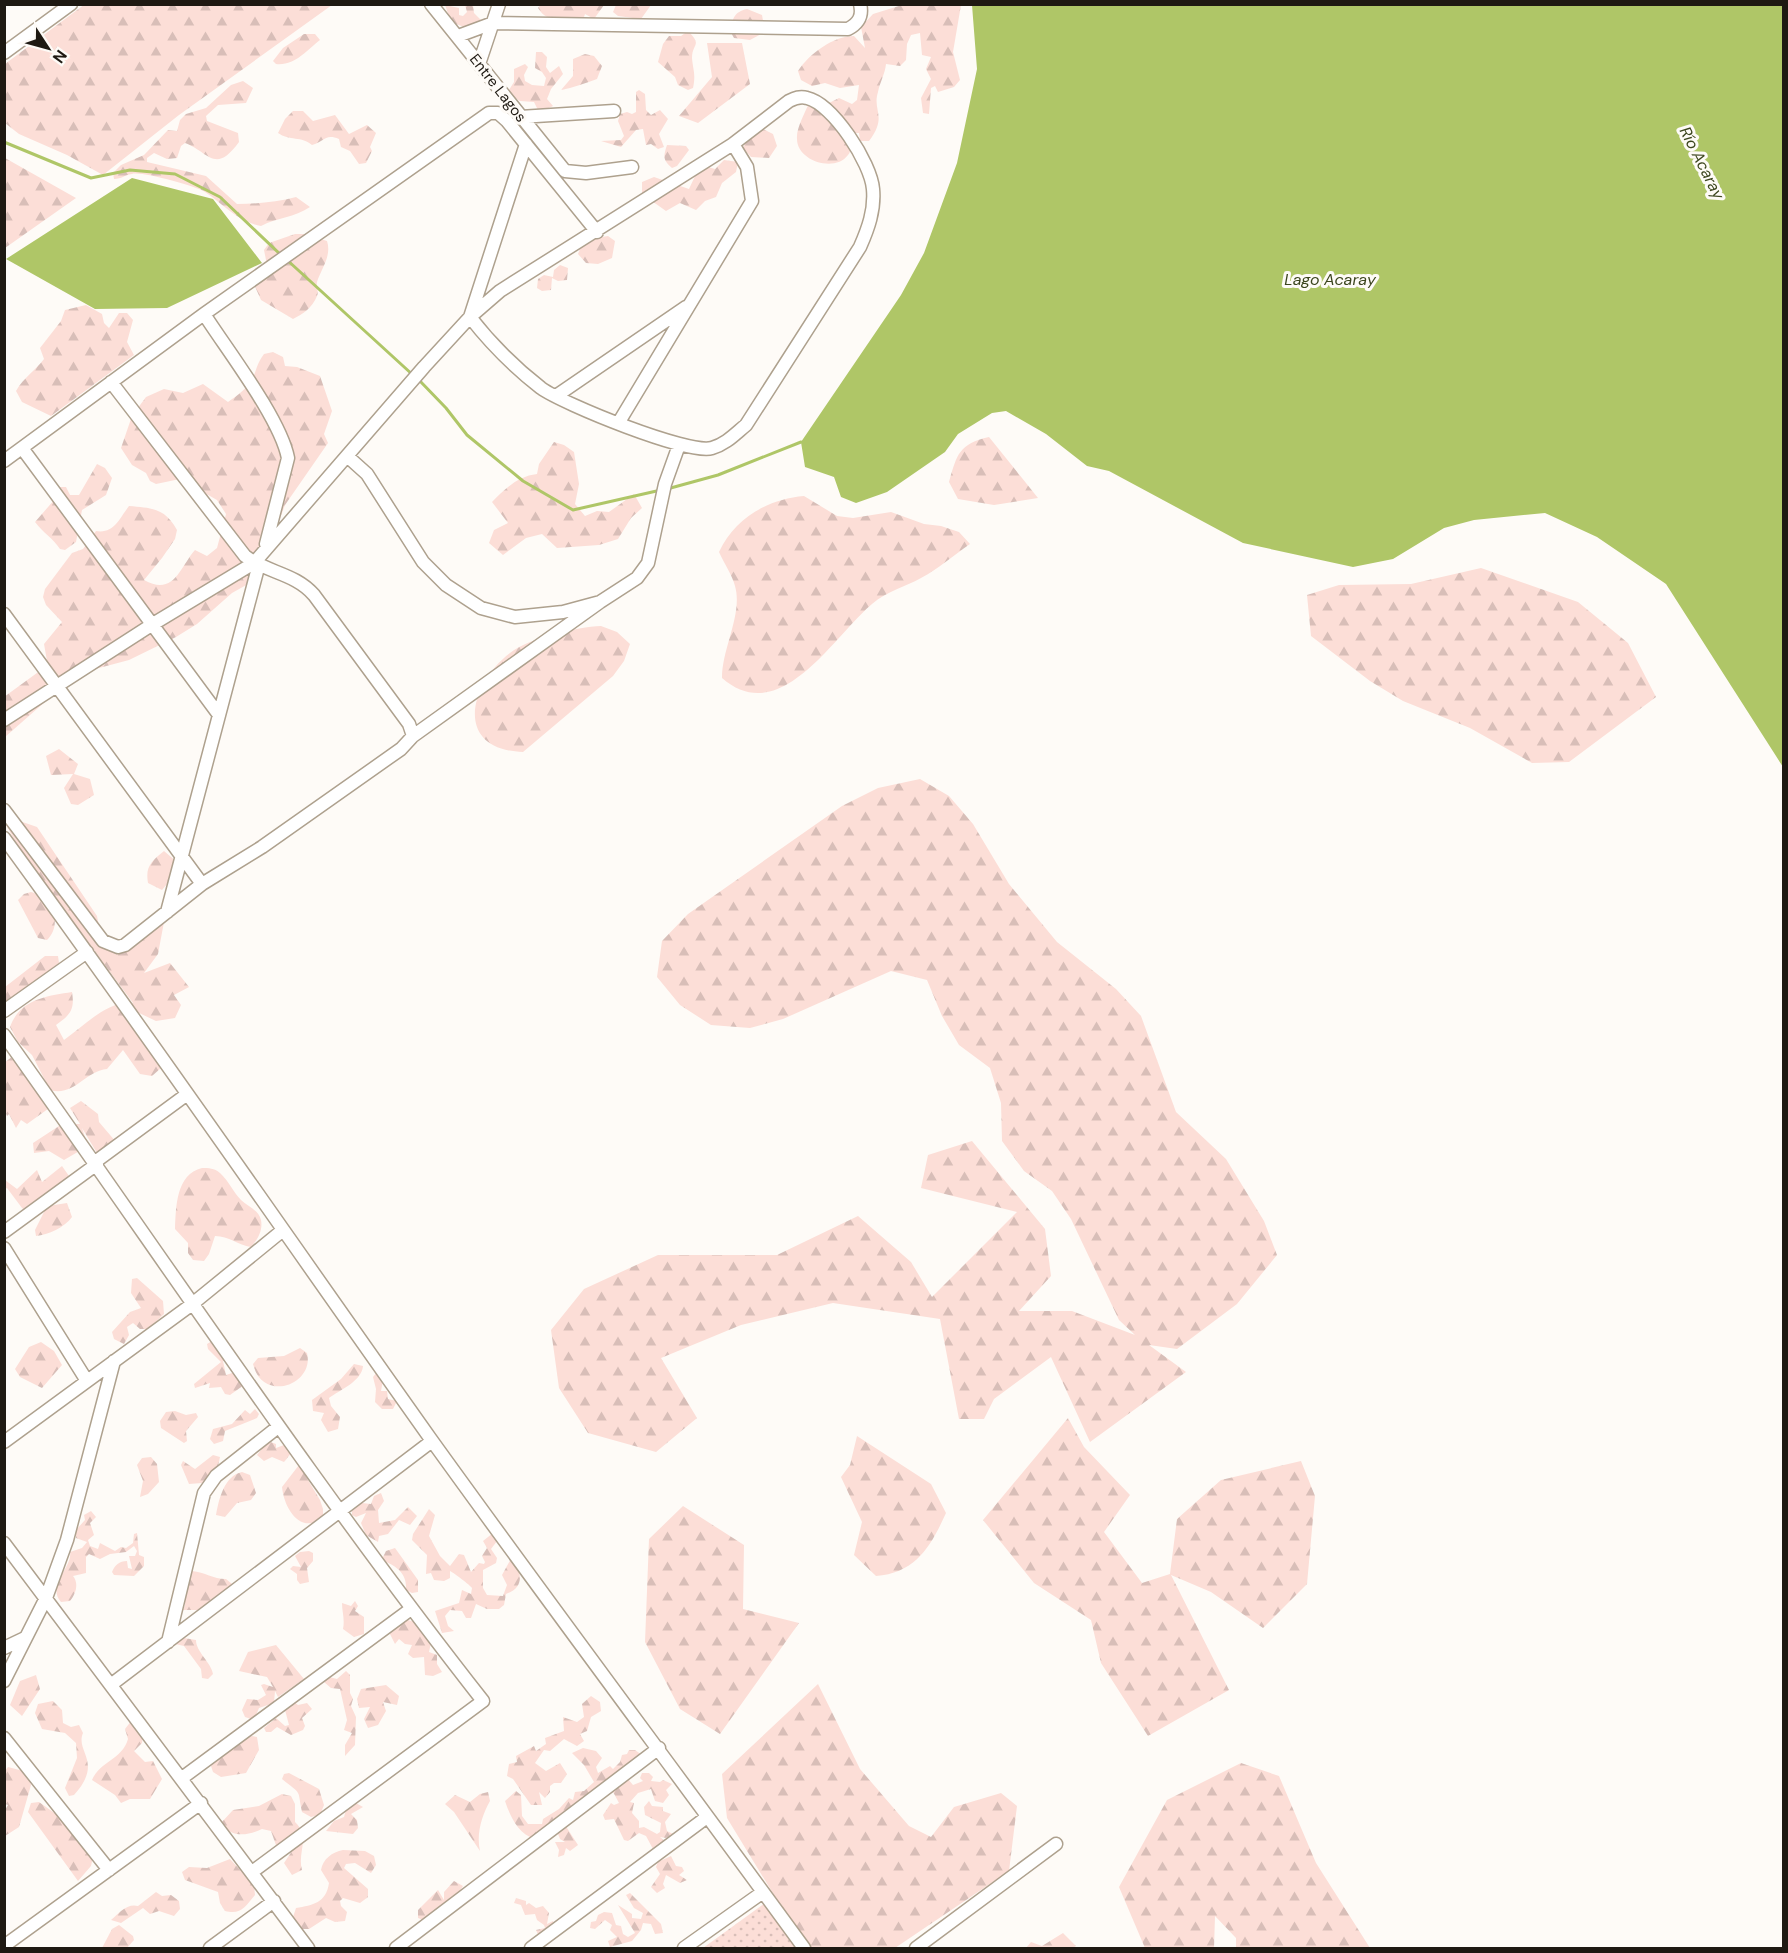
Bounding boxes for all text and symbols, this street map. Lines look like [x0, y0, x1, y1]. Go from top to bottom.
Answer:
north arrow [18, 18, 78, 78]
text: N [48, 46, 72, 67]
street label: Entre Lagos [465, 50, 531, 126]
water label: Río Acaray [1675, 123, 1730, 204]
water label: Lago Acaray [1284, 269, 1377, 290]

